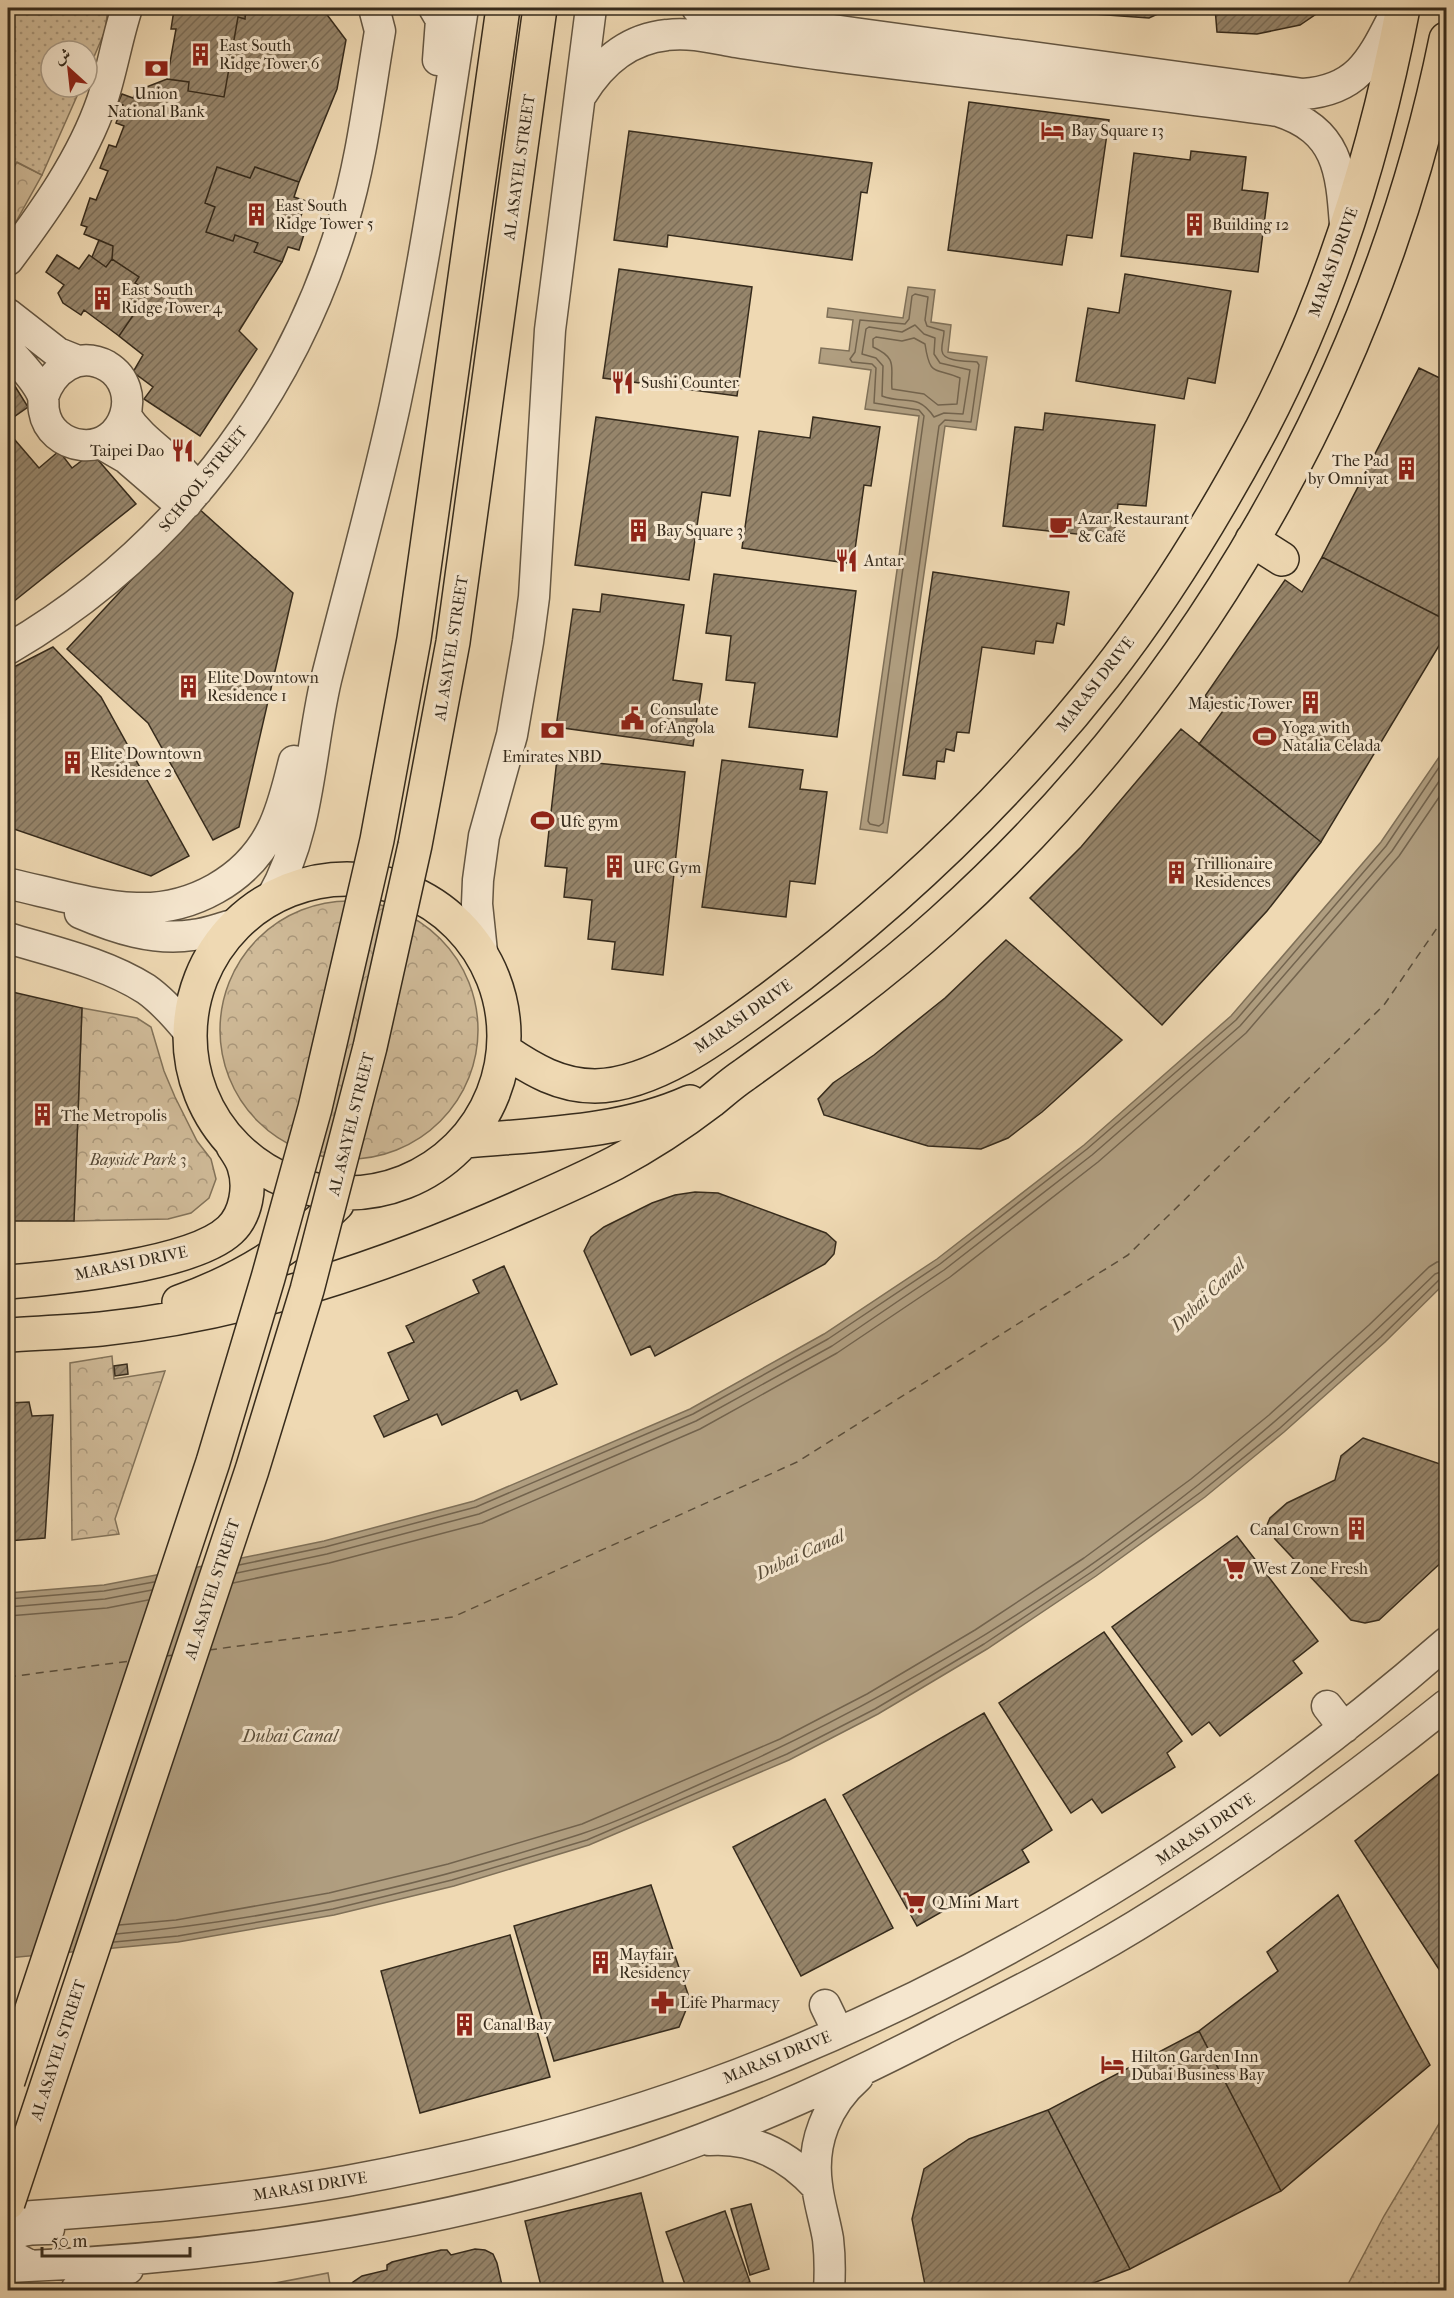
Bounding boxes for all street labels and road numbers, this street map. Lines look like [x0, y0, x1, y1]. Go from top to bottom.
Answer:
street label: AL ASAYEL STREET [499, 93, 539, 242]
street label: MARASI DRIVE [1304, 204, 1362, 319]
street label: SCHOOL STREET [154, 422, 252, 536]
street label: AL ASAYEL STREET [430, 574, 472, 723]
street label: MARASI DRIVE [1052, 633, 1138, 735]
street label: MARASI DRIVE [690, 975, 796, 1057]
street label: AL ASAYEL STREET [324, 1050, 378, 1198]
street label: MARASI DRIVE [73, 1242, 189, 1284]
street label: AL ASAYEL STREET [180, 1516, 244, 1663]
street label: MARASI DRIVE [1152, 1789, 1258, 1869]
street label: AL ASAYEL STREET [26, 1977, 90, 2124]
street label: MARASI DRIVE [720, 2027, 834, 2087]
street label: MARASI DRIVE [252, 2168, 369, 2204]

